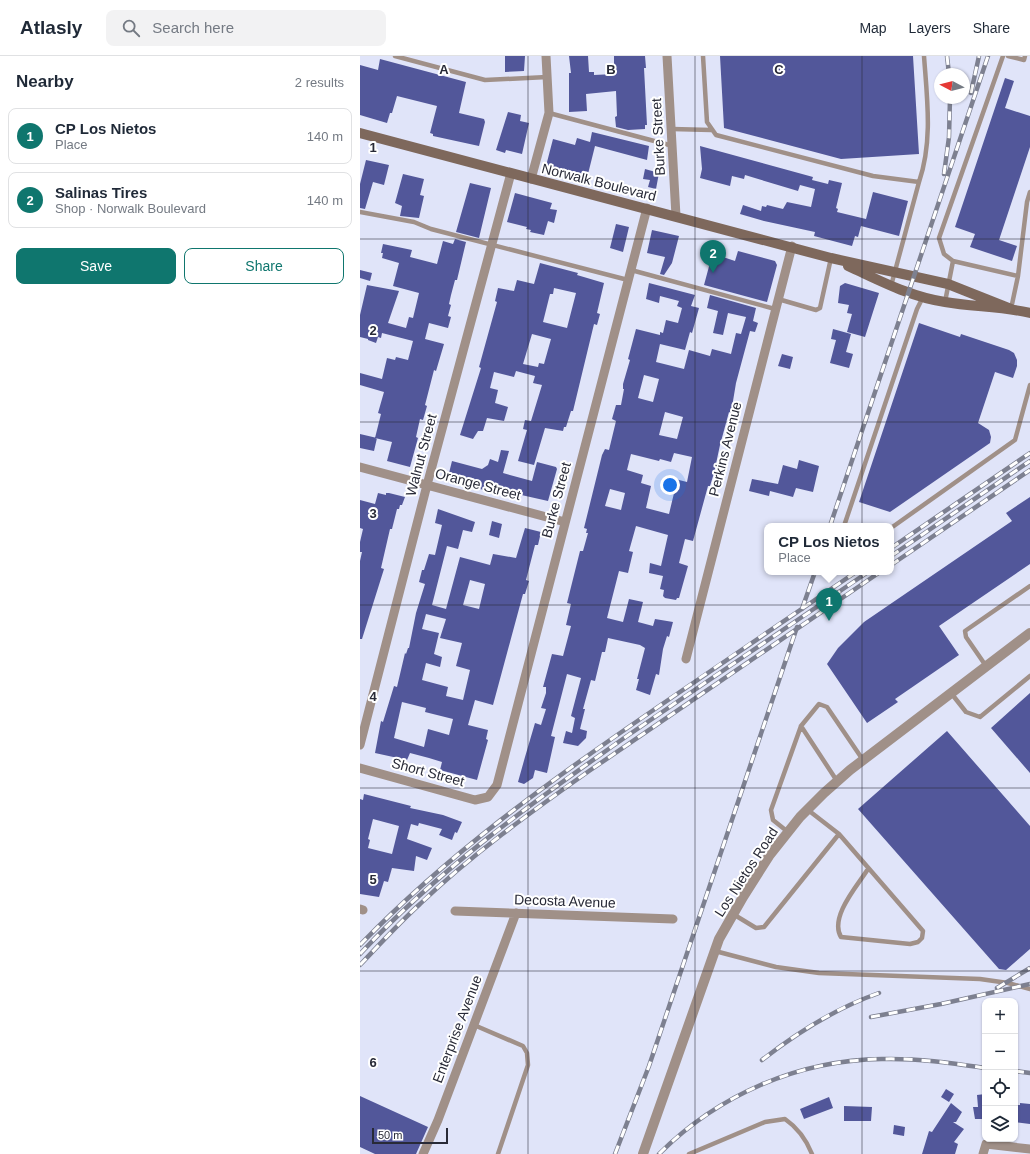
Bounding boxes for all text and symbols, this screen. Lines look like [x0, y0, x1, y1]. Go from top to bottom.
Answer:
search box [106, 10, 386, 46]
text: Atlasly [20, 17, 82, 38]
icon: search [120, 17, 142, 39]
text: Search here [152, 19, 234, 36]
text: Map [859, 20, 887, 36]
text: Layers [909, 20, 951, 36]
text: Share [973, 20, 1010, 36]
text: A [439, 62, 449, 77]
text: B [606, 62, 616, 77]
text: C [774, 62, 784, 77]
north arrow [934, 68, 970, 104]
text: Nearby [16, 72, 74, 91]
text: 2 results [295, 75, 344, 90]
street label: Burke Street [648, 98, 668, 176]
text: CP Los Nietos [55, 120, 156, 137]
text: 1 [26, 129, 34, 144]
text: 140 m [307, 129, 343, 144]
text: Place [55, 137, 88, 152]
text: 1 [369, 140, 377, 155]
street label: Norwalk Boulevard [540, 160, 658, 204]
text: Salinas Tires [55, 184, 147, 201]
text: 2 [26, 193, 34, 208]
text: 140 m [307, 193, 343, 208]
text: Shop · Norwalk Boulevard [55, 201, 206, 216]
pin: 2 [700, 240, 726, 273]
button: Save [16, 248, 176, 284]
button: Share [184, 248, 344, 284]
text: 2 [369, 323, 377, 338]
street label: Perkins Avenue [706, 400, 745, 498]
street label: Walnut Street [402, 412, 440, 498]
street label: Burke Street [538, 460, 574, 540]
street label: Orange Street [433, 465, 523, 503]
your location [660, 475, 680, 495]
text: 3 [369, 506, 377, 521]
popup [764, 523, 894, 575]
text: CP Los Nietos [778, 533, 880, 550]
text: Place [778, 550, 811, 565]
pin: 1 [816, 588, 842, 621]
text: 4 [369, 689, 377, 704]
street label: Short Street [390, 755, 466, 789]
street label: Los Nietos Road [711, 824, 781, 920]
text: 5 [369, 872, 377, 887]
street label: Decosta Avenue [514, 891, 616, 911]
street label: Enterprise Avenue [429, 973, 485, 1085]
map controls [982, 998, 1018, 1142]
button: + [982, 998, 1018, 1034]
button: − [982, 1034, 1018, 1070]
text: 6 [369, 1055, 377, 1070]
button: locate [982, 1070, 1018, 1106]
button: layers [982, 1106, 1018, 1142]
scale bar [372, 1126, 448, 1145]
text: 50 m [378, 1129, 402, 1141]

